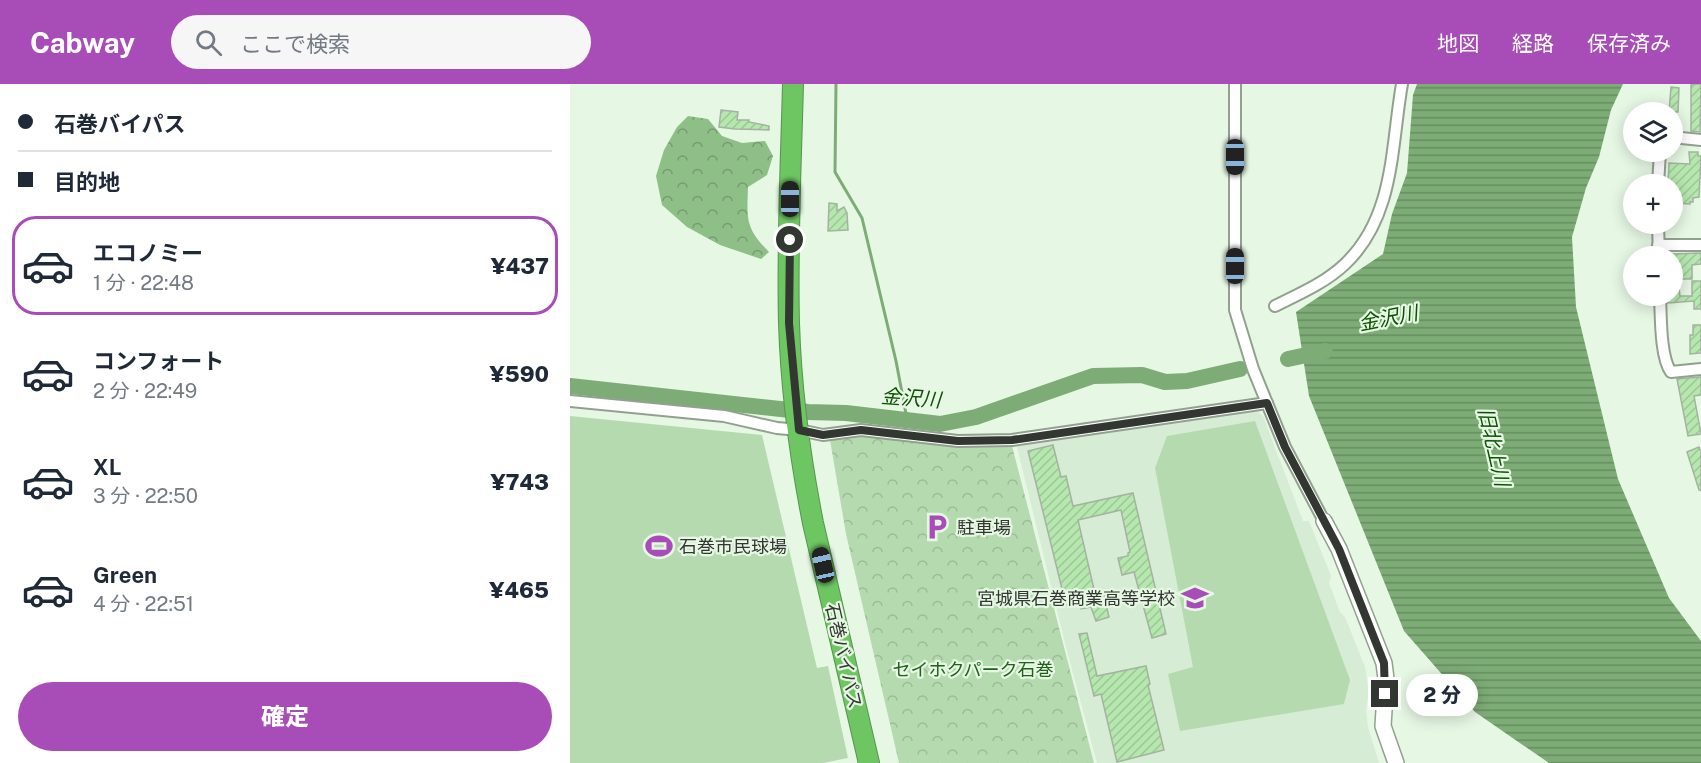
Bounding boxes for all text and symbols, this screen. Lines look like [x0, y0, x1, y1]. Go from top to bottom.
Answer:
search box [171, 15, 591, 69]
text: Cabway [30, 26, 135, 59]
icon: search [192, 26, 225, 59]
text: ここで検索 [240, 31, 350, 57]
text: 地図 [1437, 31, 1479, 56]
text: 経路 [1512, 31, 1554, 56]
text: 保存済み [1587, 31, 1671, 56]
map controls [1623, 102, 1683, 306]
button: layers [1623, 102, 1683, 162]
text: 石巻バイパス [54, 111, 186, 137]
car [1226, 139, 1244, 175]
text: 目的地 [54, 169, 120, 195]
button: + [1623, 174, 1683, 234]
car [781, 181, 799, 217]
route start [776, 226, 803, 253]
icon: car [21, 239, 75, 293]
text: エコノミー [93, 240, 203, 266]
button: − [1623, 246, 1683, 306]
car [1226, 248, 1244, 284]
text: ¥437 [491, 253, 549, 279]
text: 1 分 · 22:48 [93, 271, 194, 295]
water label: 金沢川 [1356, 300, 1422, 336]
icon: car [21, 347, 75, 401]
text: コンフォート [93, 348, 224, 374]
text: ¥590 [490, 361, 549, 387]
text: 2 分 · 22:49 [93, 379, 197, 403]
water label: 金沢川 [880, 384, 944, 412]
water label: 旧北上川 [1473, 405, 1515, 491]
text: XL [93, 454, 121, 480]
icon: car [21, 455, 75, 509]
text: ¥743 [490, 469, 549, 495]
text: 3 分 · 22:50 [93, 484, 198, 508]
parking icon: 駐車場 [922, 512, 952, 542]
place label: 駐車場 [957, 517, 1011, 538]
sports icon: 石巻市民球場 [644, 531, 674, 561]
place label: 石巻市民球場 [679, 536, 787, 557]
car [810, 545, 836, 585]
text: Green [93, 562, 157, 588]
icon: car [21, 563, 75, 617]
text: ¥465 [489, 577, 549, 603]
school or university icon: 宮城県石巻商業高等学校 [1180, 583, 1210, 613]
place label: 宮城県石巻商業高等学校 [977, 588, 1175, 609]
text: 4 分 · 22:51 [93, 592, 194, 616]
street label: 石巻バイパス [822, 601, 866, 711]
park label: セイホクパーク石巻 [892, 659, 1054, 680]
callout: 2 分 [1406, 673, 1478, 715]
route end [1371, 680, 1398, 707]
button: 確定 [18, 682, 552, 751]
text: 2 分 [1423, 683, 1461, 707]

